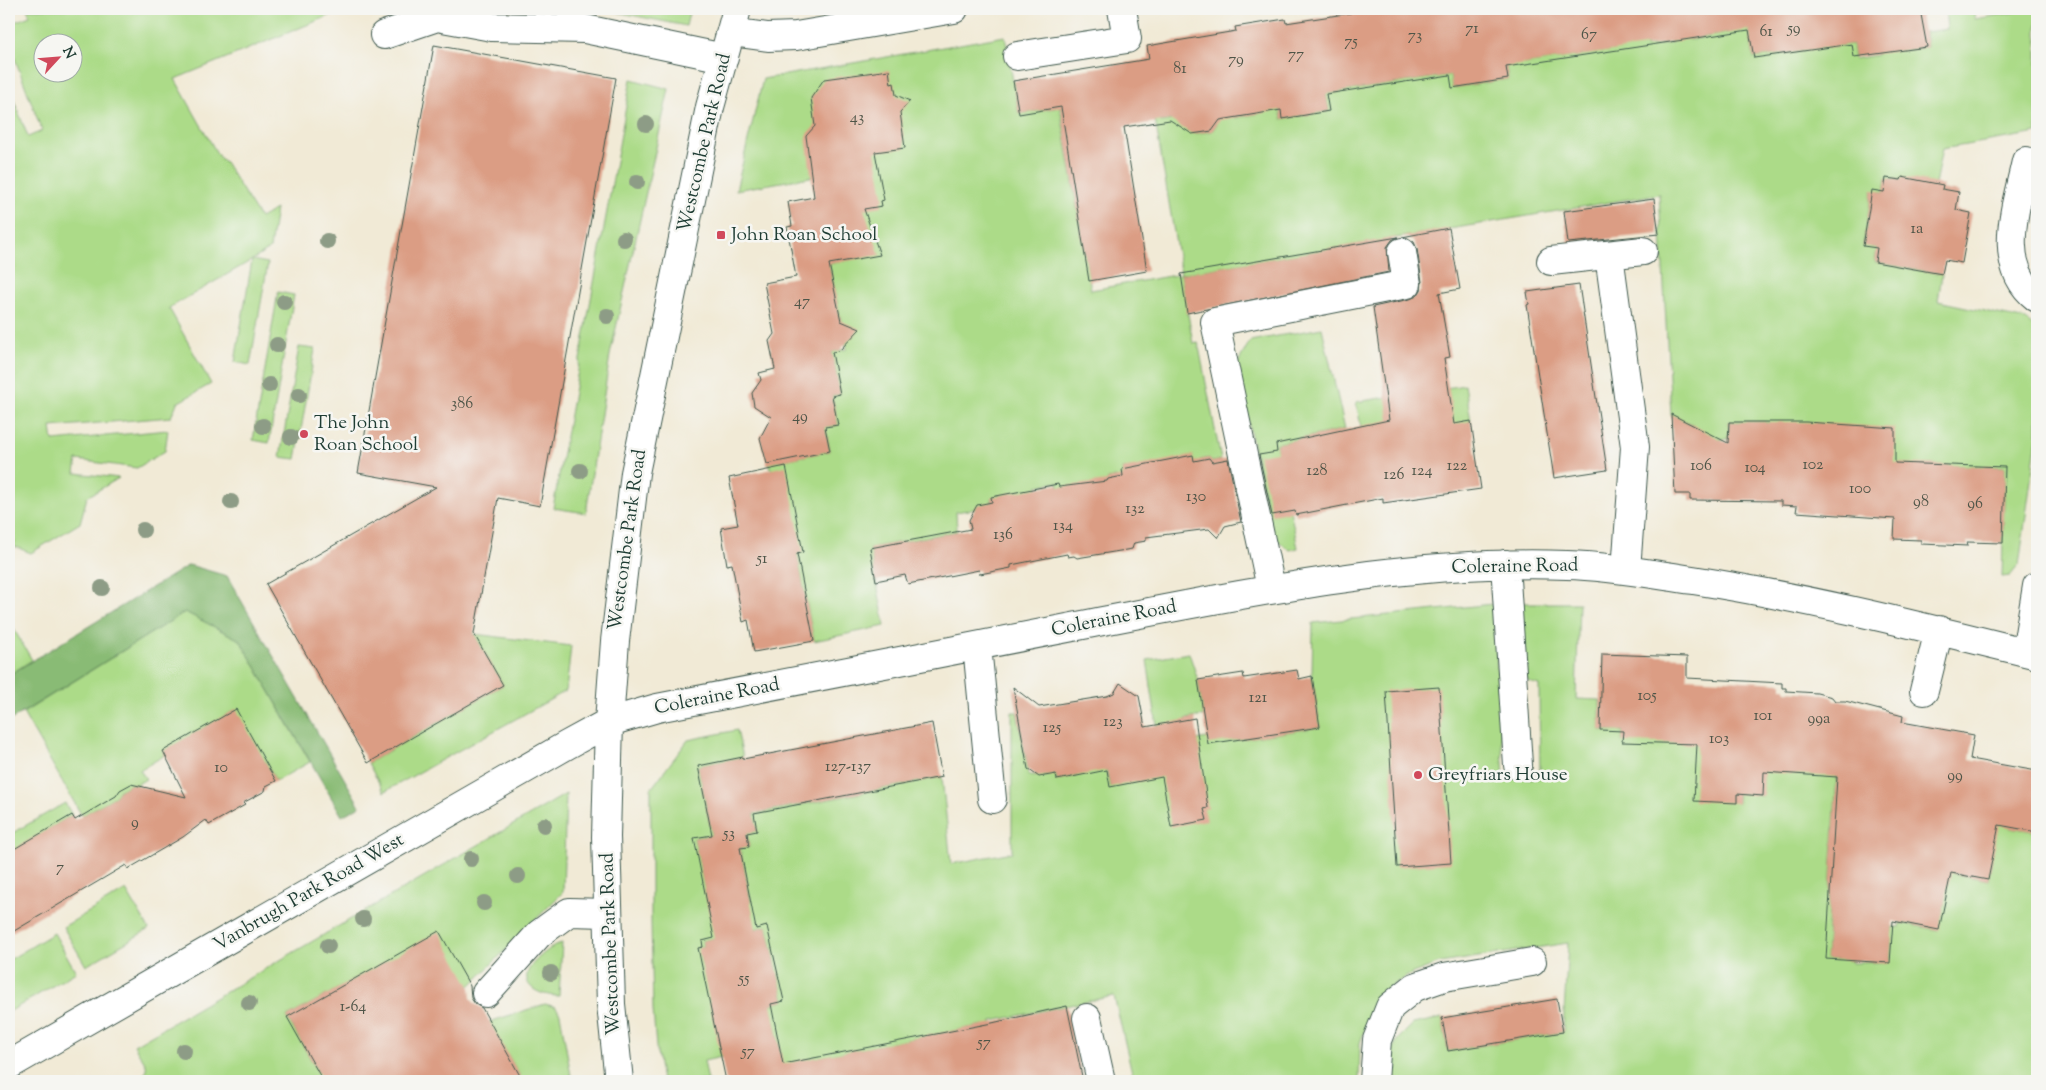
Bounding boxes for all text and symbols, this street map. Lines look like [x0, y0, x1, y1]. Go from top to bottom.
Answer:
house number: 71 [1465, 18, 1479, 41]
house number: 59 [1786, 18, 1801, 41]
house number: 61 [1759, 21, 1773, 44]
house number: 67 [1581, 24, 1597, 47]
house number: 73 [1408, 25, 1422, 48]
house number: 75 [1344, 31, 1358, 54]
north arrow [32, 32, 82, 82]
text: N [56, 44, 79, 63]
house number: 77 [1288, 44, 1304, 67]
house number: 79 [1228, 49, 1244, 72]
street label: Westcombe Park Road [671, 51, 739, 235]
house number: 81 [1173, 58, 1187, 81]
house number: 43 [850, 107, 864, 130]
house number: 1a [1911, 218, 1924, 241]
place label: John Roan School [730, 222, 878, 249]
marker: John Roan School [715, 229, 727, 241]
house number: 47 [794, 291, 810, 314]
house number: 386 [451, 393, 473, 416]
house number: 49 [792, 406, 808, 429]
place label: The John Roan School [314, 410, 418, 459]
marker: The John Roan School [298, 428, 310, 440]
street label: Westcombe Park Road [602, 447, 654, 632]
house number: 102 [1802, 454, 1824, 477]
house number: 122 [1447, 455, 1468, 478]
house number: 106 [1690, 455, 1712, 478]
house number: 104 [1744, 457, 1766, 480]
house number: 128 [1307, 460, 1327, 483]
house number: 124 [1412, 460, 1433, 483]
house number: 126 [1384, 464, 1404, 487]
house number: 100 [1849, 478, 1871, 501]
house number: 130 [1186, 486, 1206, 509]
house number: 98 [1913, 491, 1929, 514]
house number: 96 [1967, 493, 1983, 516]
house number: 132 [1125, 498, 1145, 521]
house number: 134 [1053, 515, 1073, 538]
house number: 136 [993, 524, 1013, 547]
house number: 51 [756, 548, 768, 571]
street label: Coleraine Road [1451, 552, 1579, 582]
street label: Coleraine Road [1049, 594, 1179, 644]
street label: Coleraine Road [652, 672, 782, 722]
house number: 105 [1637, 685, 1657, 708]
house number: 121 [1249, 687, 1268, 710]
house number: 101 [1753, 705, 1773, 728]
house number: 99a [1808, 708, 1831, 731]
house number: 123 [1103, 711, 1123, 734]
house number: 125 [1043, 717, 1062, 740]
house number: 103 [1709, 728, 1729, 751]
house number: 127-137 [825, 756, 871, 779]
house number: 10 [214, 757, 228, 780]
place label: Greyfriars House [1428, 762, 1568, 789]
house number: 99 [1947, 765, 1963, 788]
marker: Greyfriars House [1412, 769, 1424, 781]
house number: 9 [131, 812, 139, 835]
house number: 53 [722, 823, 735, 846]
street label: Vanbrugh Park Road West [209, 827, 410, 959]
street label: Westcombe Park Road [594, 852, 628, 1036]
house number: 7 [56, 857, 64, 880]
house number: 55 [737, 968, 750, 991]
house number: 1-64 [340, 996, 366, 1019]
house number: 57 [976, 1032, 991, 1055]
house number: 57 [740, 1041, 755, 1064]

